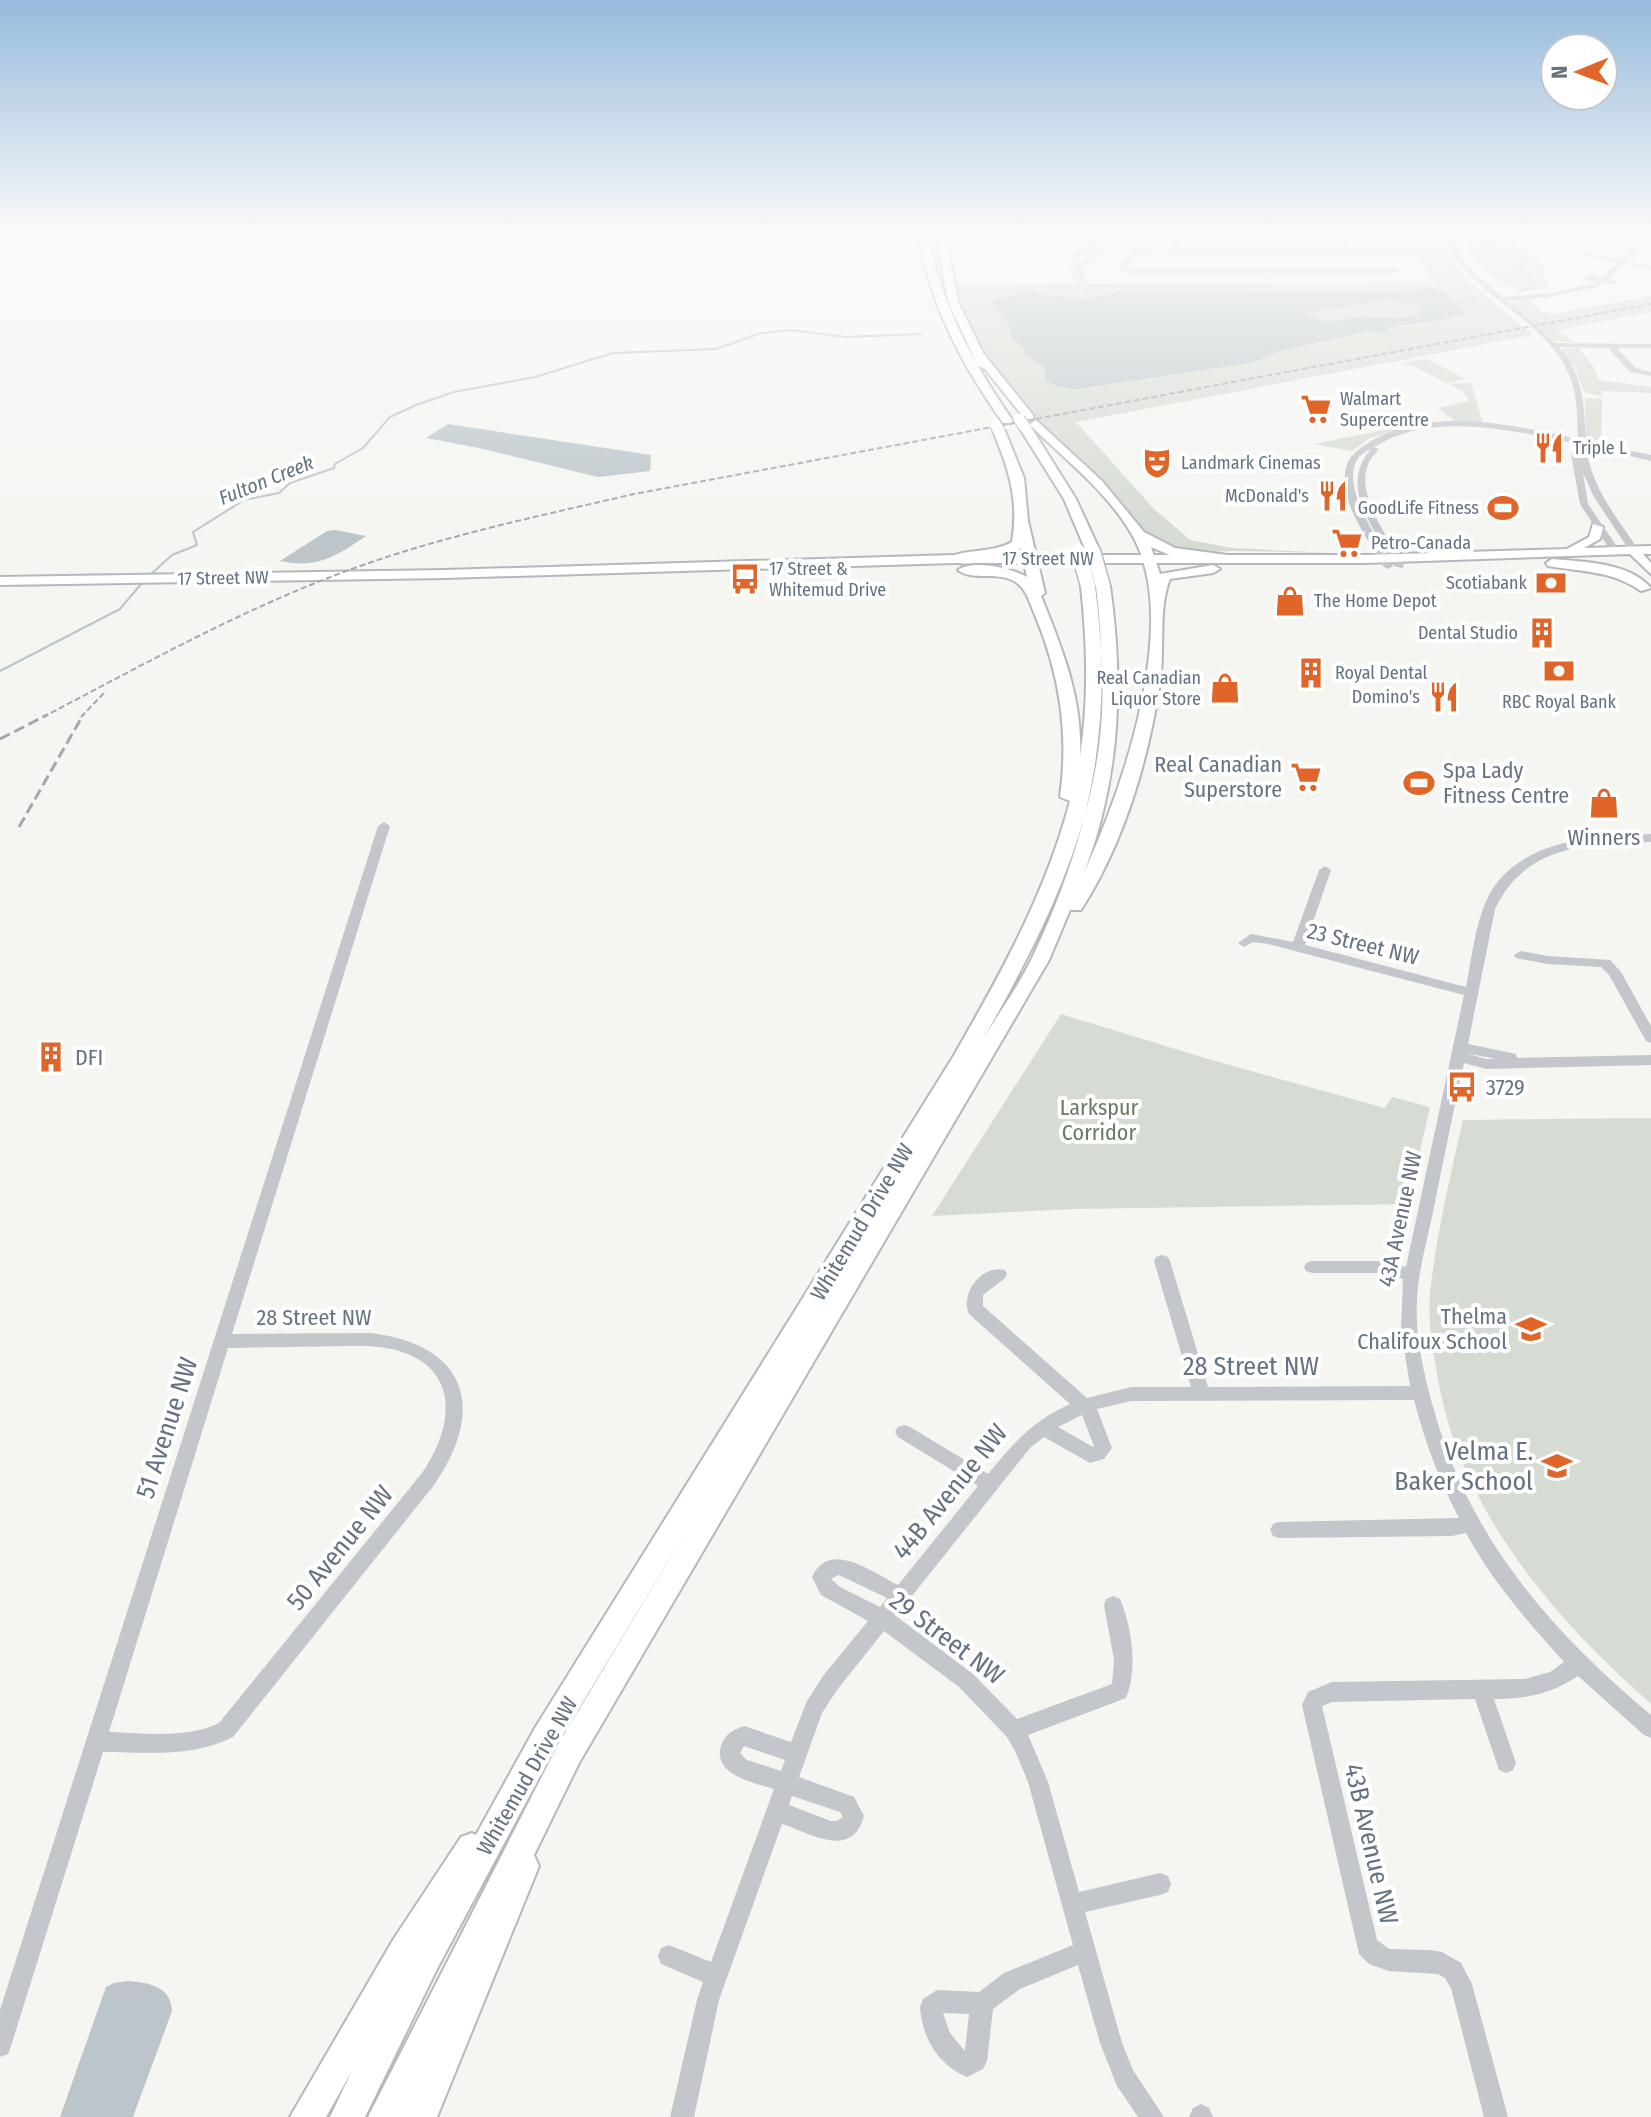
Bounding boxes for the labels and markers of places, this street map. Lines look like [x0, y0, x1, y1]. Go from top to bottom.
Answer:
place label: Walmart Supercentre [1340, 388, 1429, 431]
supermarket icon: Walmart Supercentre [1299, 392, 1333, 426]
restaurant icon: Triple L [1532, 431, 1566, 465]
place label: Triple L [1573, 437, 1627, 459]
theatre icon: Landmark Cinemas [1140, 446, 1174, 480]
place label: Landmark Cinemas [1181, 452, 1321, 474]
restaurant icon: McDonald's [1316, 479, 1350, 513]
place label: McDonald's [1225, 485, 1309, 507]
sports icon: GoodLife Fitness [1486, 491, 1520, 525]
place label: GoodLife Fitness [1358, 497, 1479, 519]
supermarket icon: Petro-Canada [1330, 526, 1364, 560]
place label: Petro-Canada [1371, 532, 1471, 554]
place label: 17 Street & Whitemud Drive [769, 558, 886, 601]
bus stop icon: 17 Street & Whitemud Drive [728, 562, 762, 596]
bank icon: Scotiabank [1534, 566, 1568, 600]
place label: Scotiabank [1446, 572, 1528, 594]
shop icon: The Home Depot [1273, 584, 1307, 618]
place label: The Home Depot [1314, 590, 1437, 612]
building icon: Dental Studio [1525, 616, 1559, 650]
place label: Dental Studio [1418, 622, 1518, 644]
bank icon: RBC Royal Bank [1542, 654, 1576, 688]
building icon: Royal Dental [1294, 656, 1328, 690]
place label: Royal Dental [1335, 662, 1428, 684]
place label: Real Canadian Liquor Store [1097, 667, 1201, 710]
shop icon: Real Canadian Liquor Store [1208, 671, 1242, 705]
restaurant icon: Domino's [1427, 680, 1461, 714]
place label: Domino's [1352, 686, 1420, 708]
place label: RBC Royal Bank [1502, 691, 1617, 713]
place label: Real Canadian Superstore [1154, 751, 1282, 803]
place label: Spa Lady Fitness Centre [1443, 757, 1569, 809]
supermarket icon: Real Canadian Superstore [1289, 760, 1323, 794]
sports icon: Spa Lady Fitness Centre [1402, 766, 1436, 800]
shop icon: Winners [1587, 786, 1621, 820]
place label: Winners [1568, 824, 1640, 851]
building icon: DFI [34, 1040, 68, 1074]
place label: DFI [75, 1044, 103, 1071]
bus stop icon: 3729 [1445, 1070, 1479, 1104]
place label: 3729 [1486, 1074, 1525, 1101]
place label: Thelma Chalifoux School [1357, 1303, 1507, 1355]
school or university icon: Thelma Chalifoux School [1514, 1312, 1548, 1346]
place label: Velma E. Baker School [1394, 1436, 1533, 1497]
school or university icon: Velma E. Baker School [1540, 1449, 1574, 1483]

